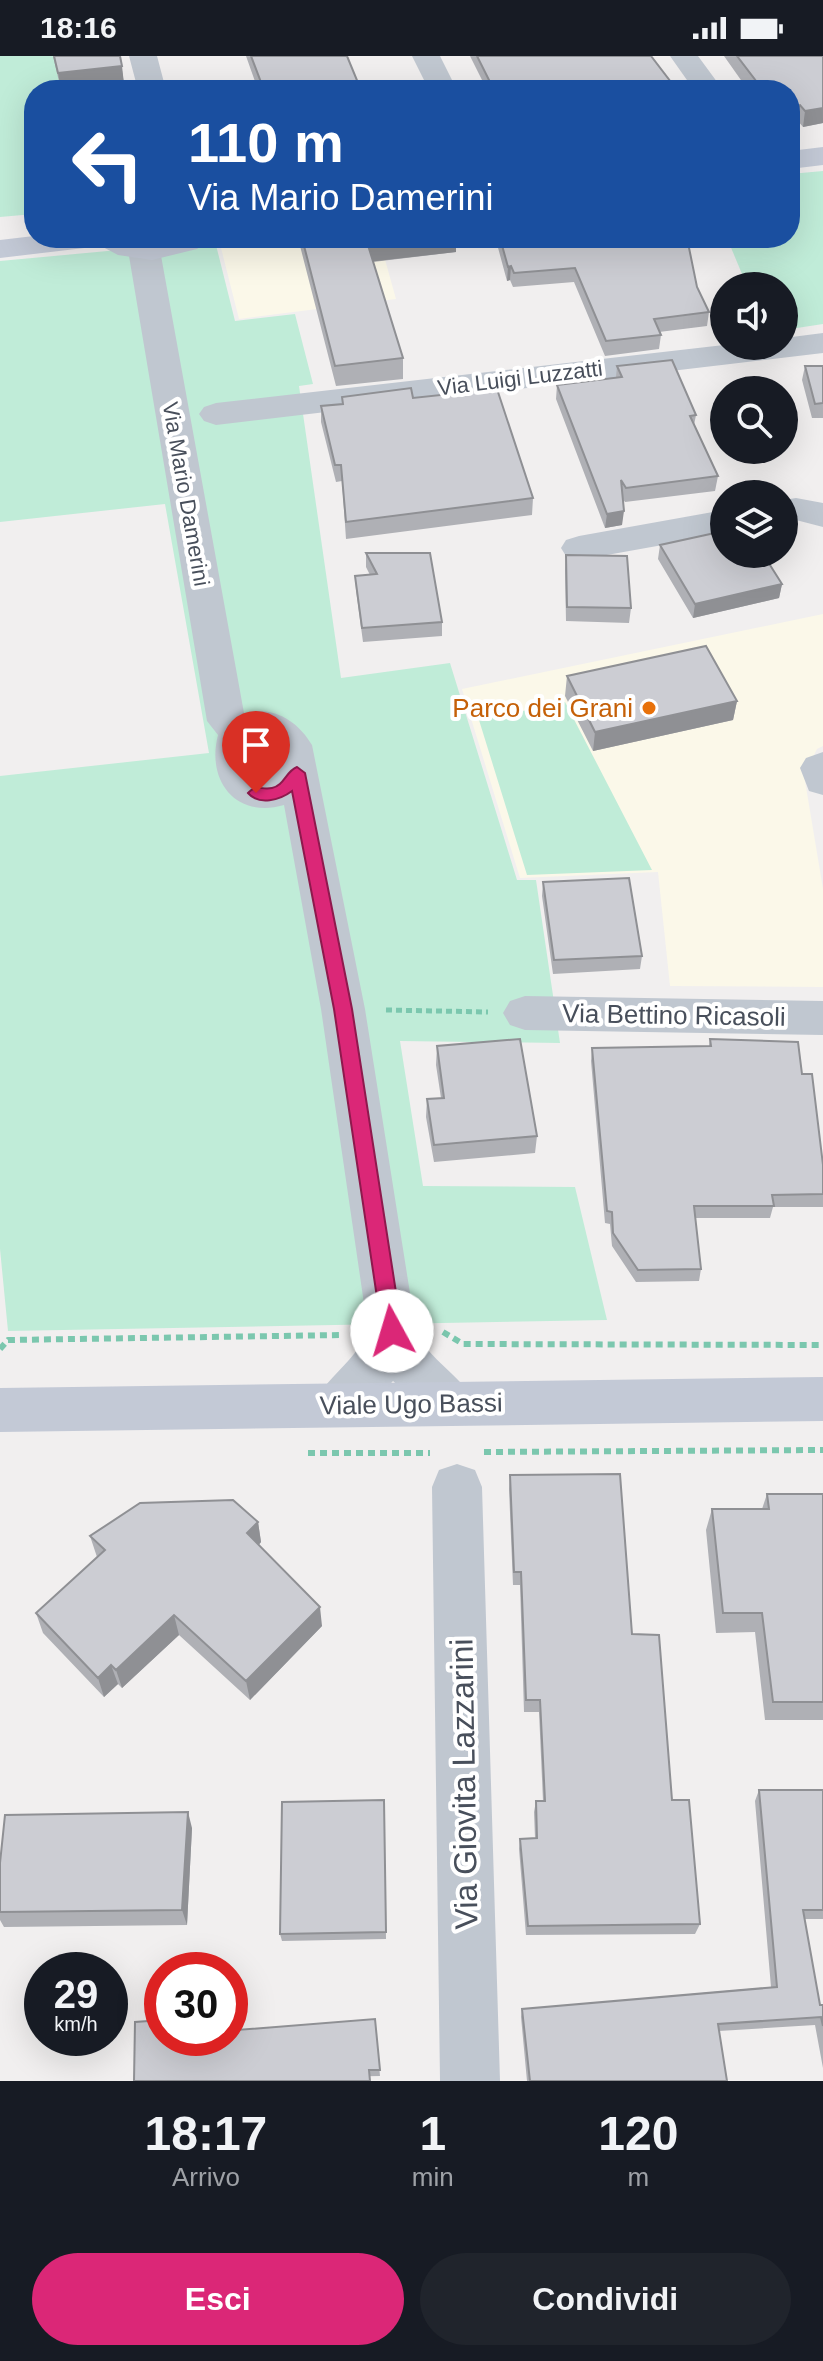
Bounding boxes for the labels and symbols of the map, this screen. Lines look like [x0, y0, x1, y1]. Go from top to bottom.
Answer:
street label: Via Luigi Luzzatti [436, 355, 604, 401]
street label: Via Mario Damerini [157, 400, 215, 588]
place label: Parco dei Grani [452, 693, 633, 723]
marker: Parco dei Grani [640, 699, 658, 717]
pin [222, 711, 290, 793]
street label: Via Bettino Ricasoli [562, 998, 786, 1032]
position arrow [350, 1289, 434, 1373]
street label: Viale Ugo Bassi [319, 1387, 503, 1421]
street label: Via Giovita Lazzarini [443, 1638, 485, 1930]
speed limit sign: 30 [144, 1952, 248, 2056]

